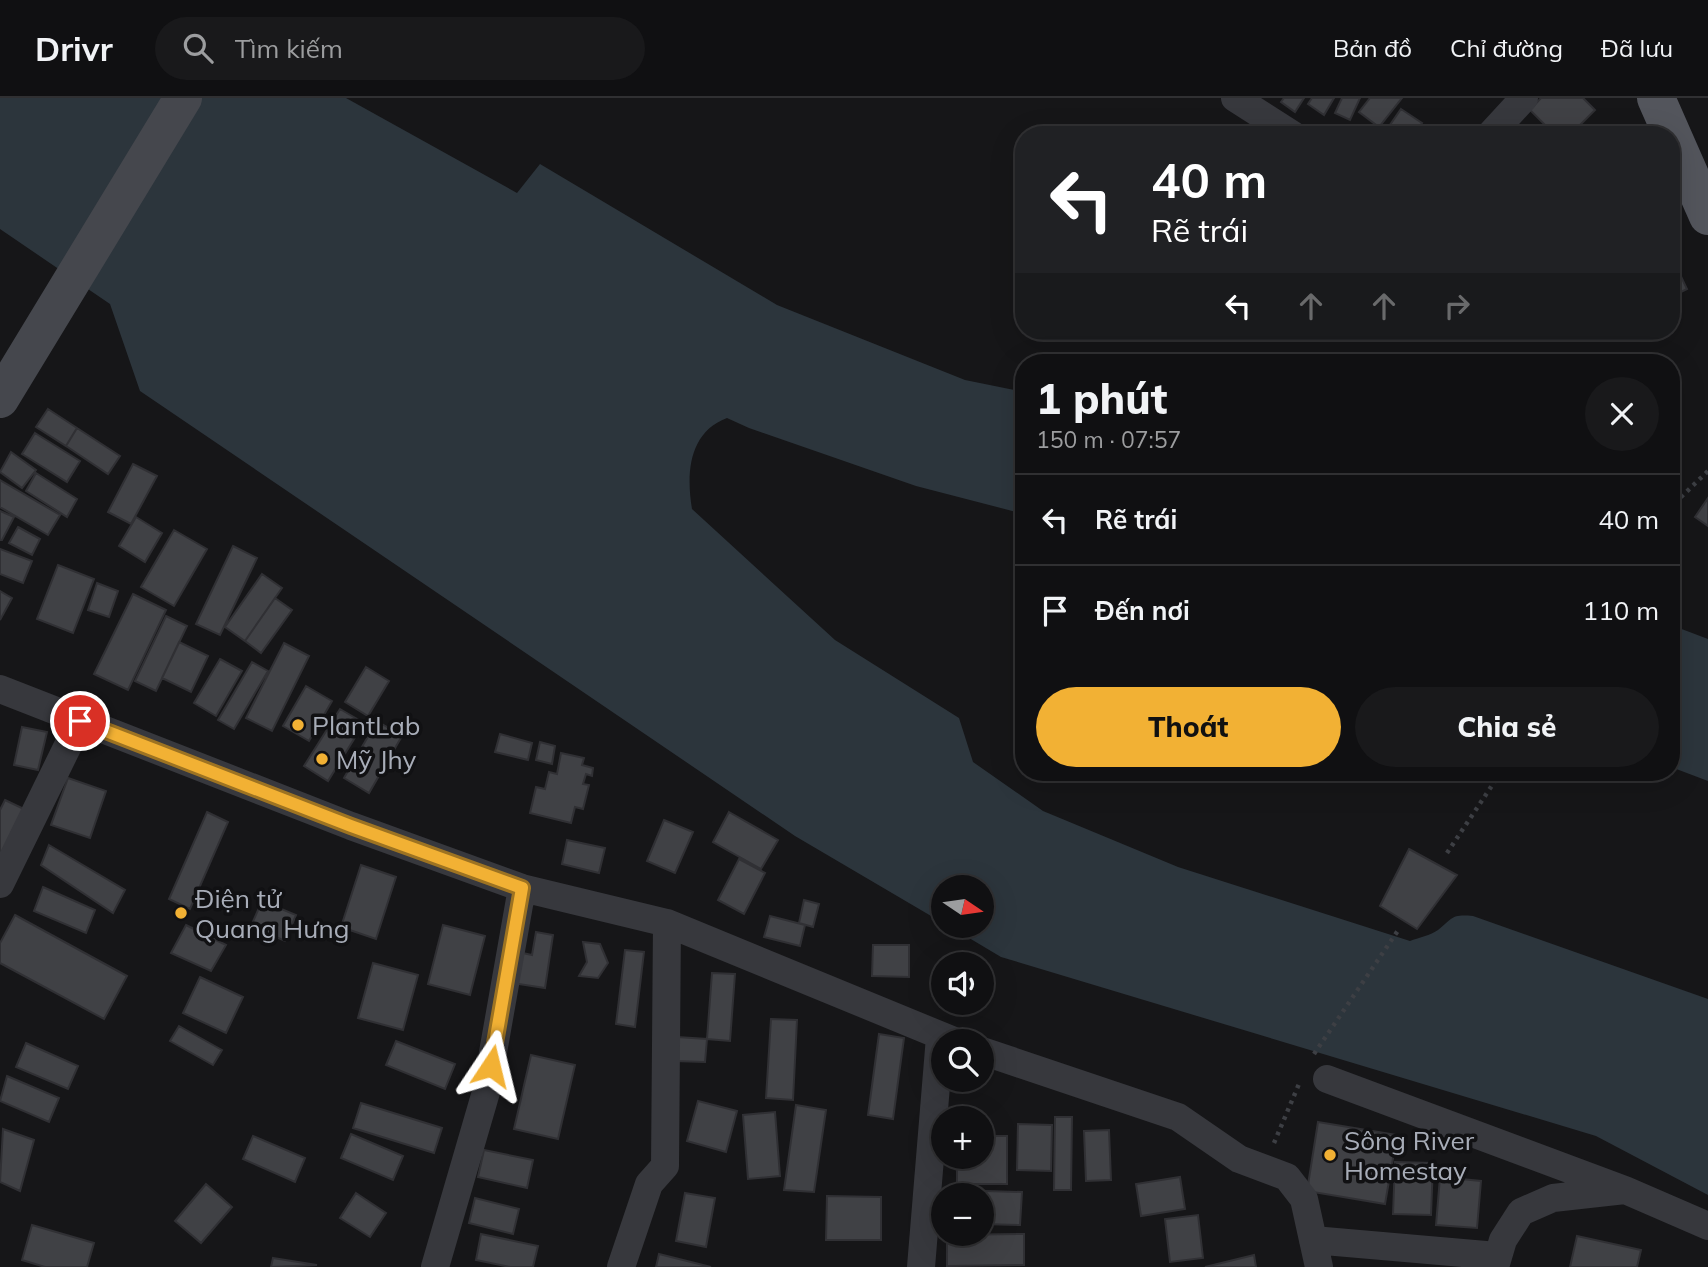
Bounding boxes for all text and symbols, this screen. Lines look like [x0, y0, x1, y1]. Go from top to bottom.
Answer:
search box [155, 17, 645, 80]
text: Drivr [35, 28, 113, 69]
icon: search [179, 29, 217, 67]
text: Tìm kiếm [235, 32, 343, 65]
text: Bản đồ [1333, 33, 1412, 63]
text: Chỉ đường [1450, 33, 1563, 63]
text: Đã lưu [1601, 33, 1673, 63]
text: 40 m [1151, 149, 1267, 210]
icon: left [1036, 154, 1127, 245]
text: Rẽ trái [1151, 210, 1248, 250]
icon: left [1219, 287, 1257, 325]
icon: ahead [1292, 287, 1330, 325]
icon: ahead [1365, 287, 1403, 325]
icon: right [1438, 287, 1476, 325]
text: 1 phút [1036, 372, 1167, 425]
button: close [1585, 377, 1659, 451]
text: 150 m · 07:57 [1036, 425, 1181, 454]
icon: left [1036, 501, 1074, 539]
text: Rẽ trái [1095, 503, 1177, 536]
text: 40 m [1598, 503, 1659, 536]
icon: arrive [1036, 592, 1074, 630]
text: Đến nơi [1095, 594, 1190, 627]
text: 110 m [1583, 594, 1659, 627]
button: Thoát [1036, 687, 1341, 767]
button: Chia sẻ [1355, 687, 1659, 767]
pin [50, 691, 110, 751]
icon: arrive [61, 702, 99, 740]
place label: PlantLab [312, 709, 420, 742]
marker: PlantLab [290, 717, 306, 733]
place label: Mỹ Jhy [336, 743, 417, 776]
marker: Mỹ Jhy [314, 751, 330, 767]
north arrow [931, 875, 994, 938]
map controls [931, 875, 994, 1246]
place label: Điện tử Quang Hưng [195, 882, 349, 945]
marker: Điện tử Quang Hưng [173, 905, 189, 921]
button: sound [931, 952, 994, 1015]
position arrow [454, 1029, 528, 1103]
button: search [931, 1029, 994, 1092]
button: + [931, 1106, 994, 1169]
place label: Sông River Homestay [1344, 1124, 1475, 1187]
marker: Sông River Homestay [1322, 1147, 1338, 1163]
button: − [931, 1183, 994, 1246]

